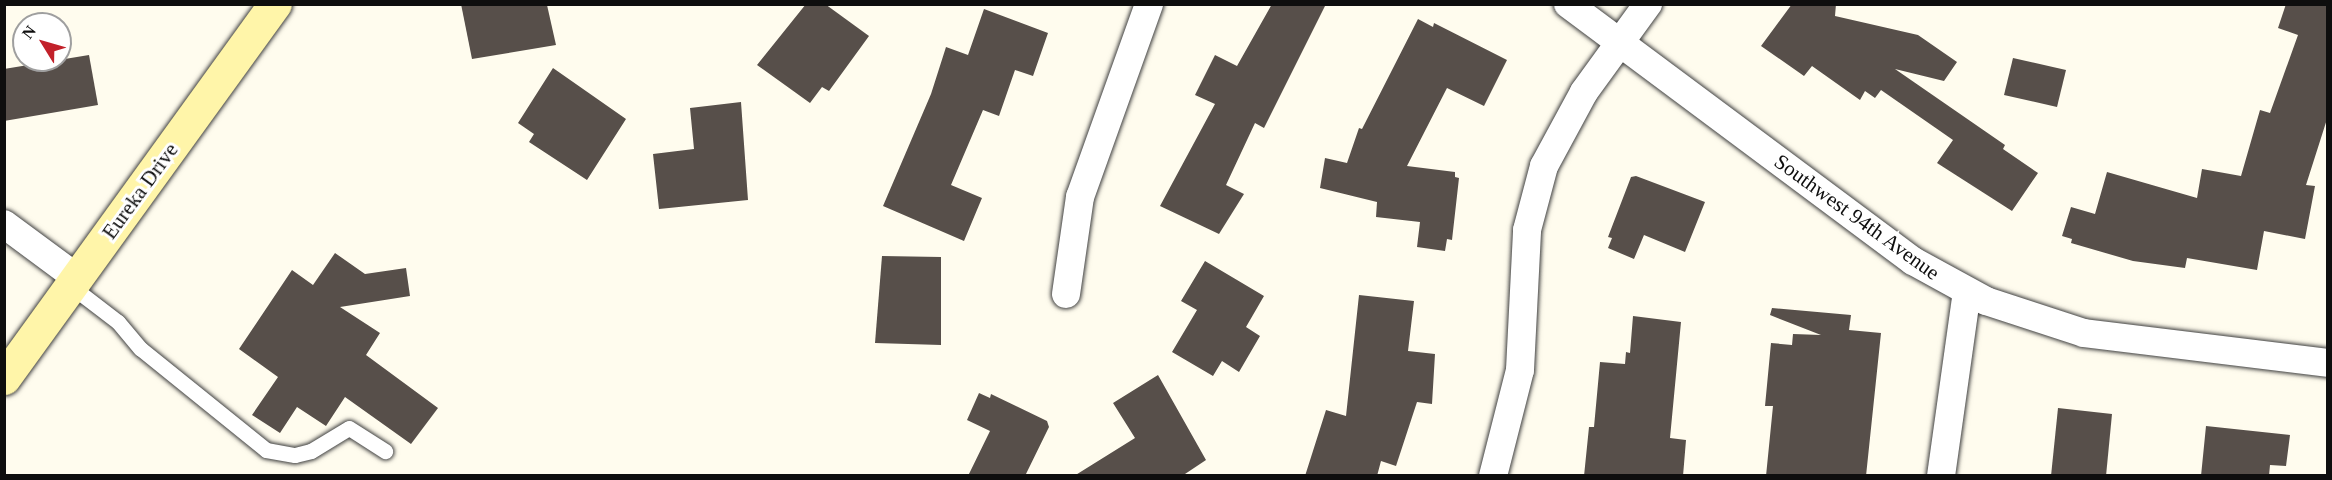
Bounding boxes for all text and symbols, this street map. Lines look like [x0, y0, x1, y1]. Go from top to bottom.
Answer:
north arrow [12, 12, 72, 72]
text: N [19, 22, 39, 42]
street label: Eureka Drive [97, 138, 183, 244]
street label: Southwest 94th Avenue [1769, 148, 1945, 286]

